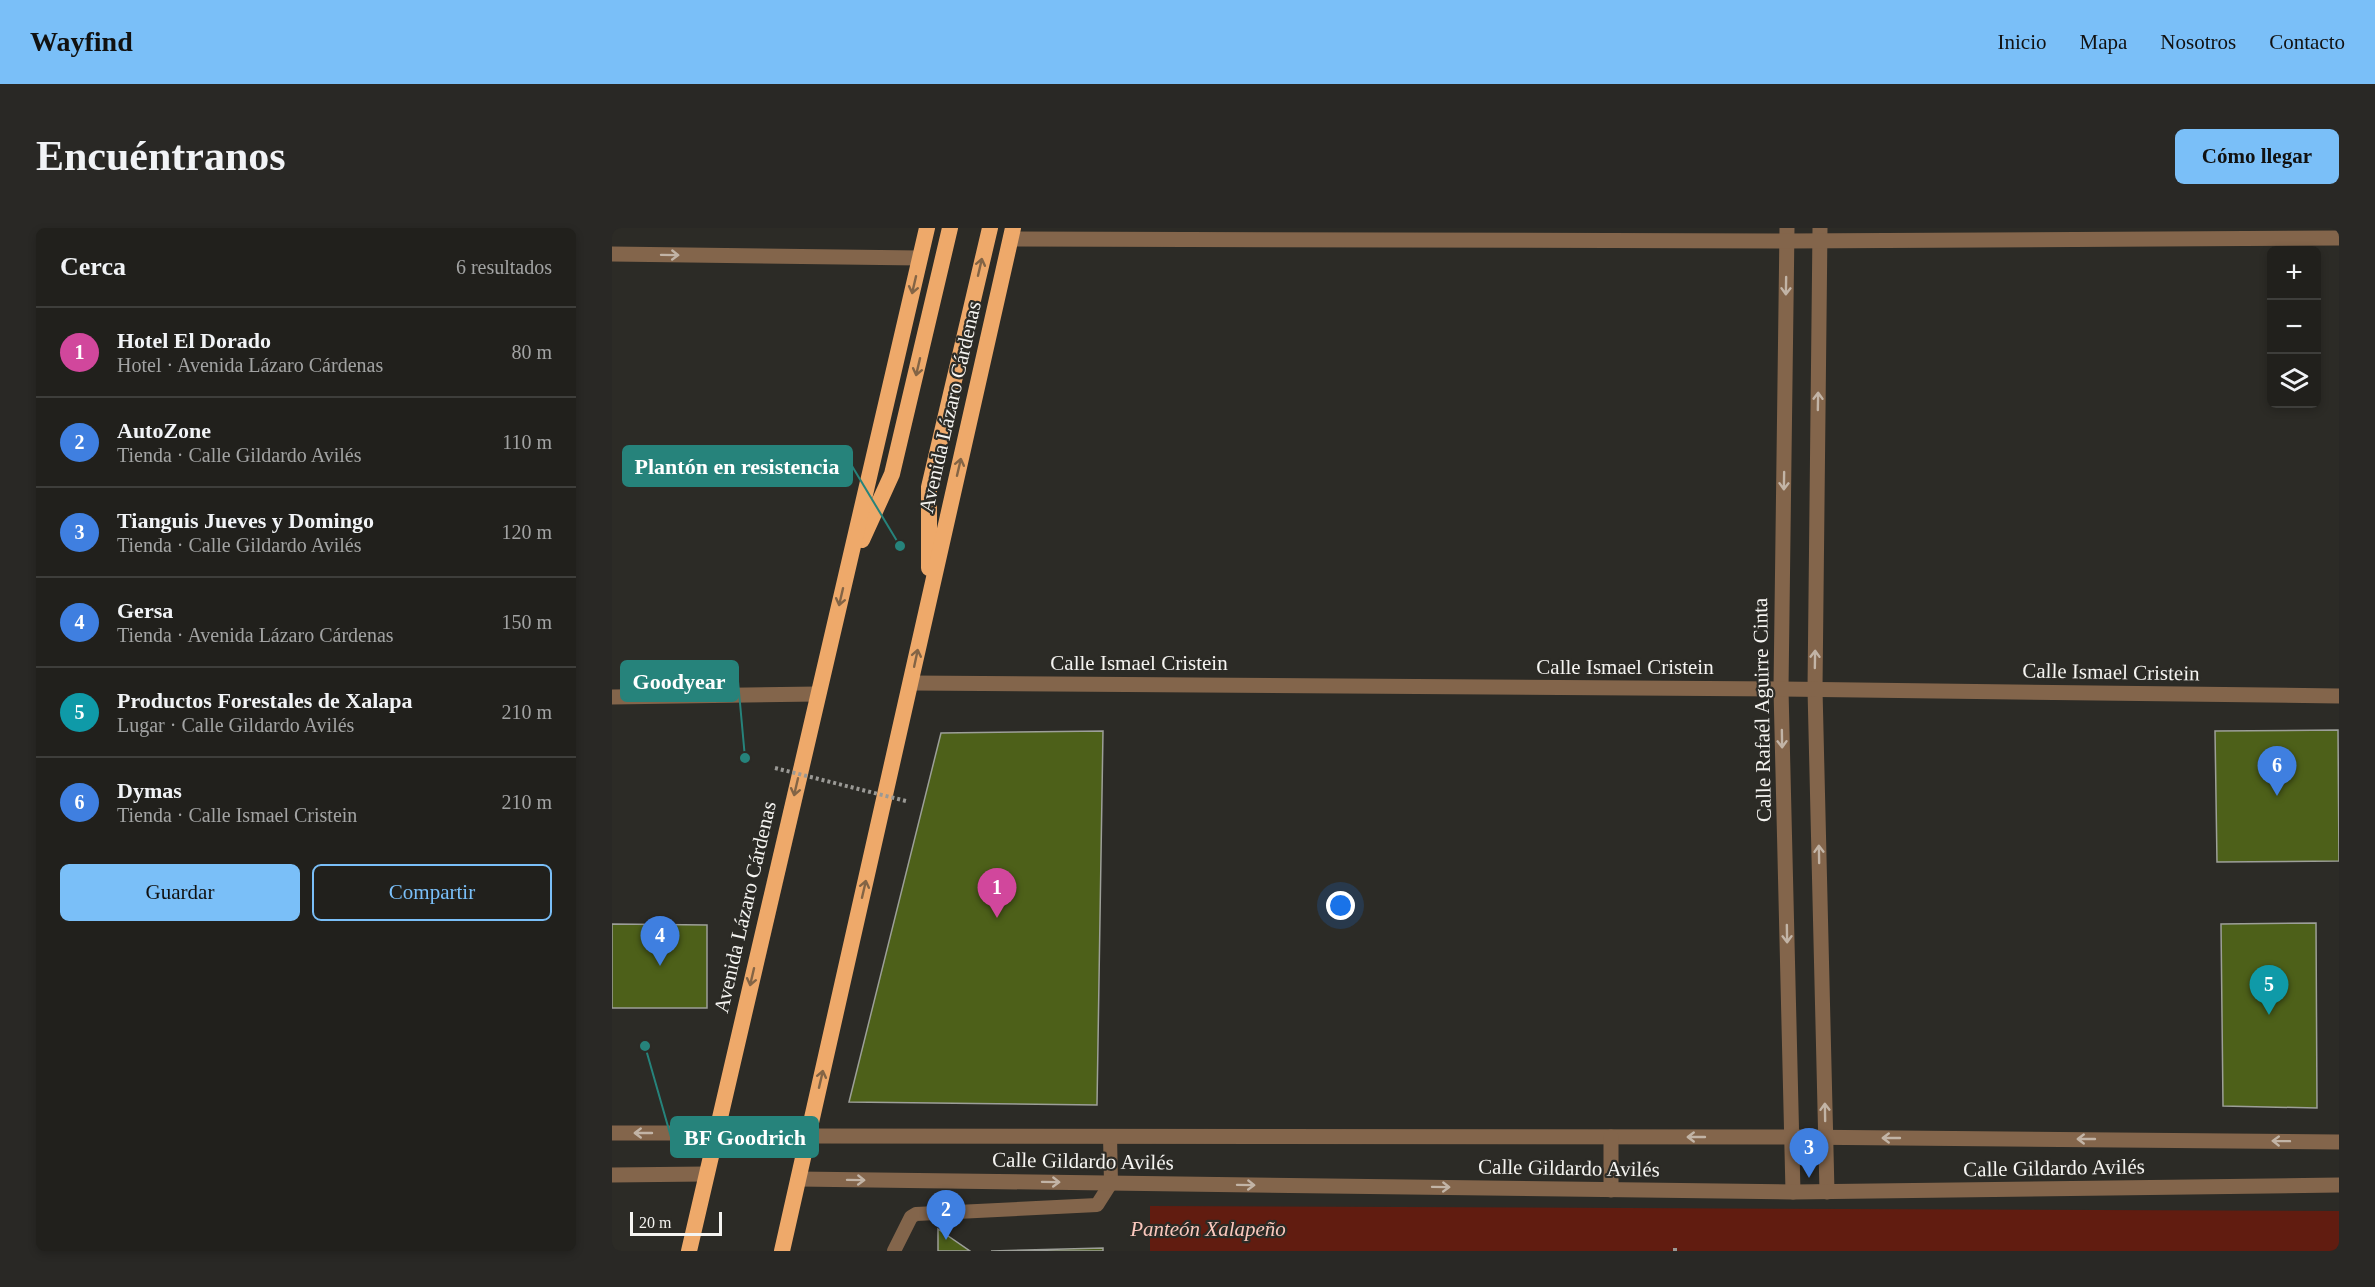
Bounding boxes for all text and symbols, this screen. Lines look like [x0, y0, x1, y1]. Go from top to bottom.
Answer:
text: Wayfind [30, 26, 133, 57]
text: Inicio [1998, 30, 2047, 54]
text: Mapa [2080, 30, 2127, 54]
text: Nosotros [2160, 30, 2236, 54]
text: Contacto [2269, 30, 2345, 54]
button: Cómo llegar [2175, 129, 2339, 184]
text: Encuéntranos [36, 133, 286, 179]
map controls [2267, 246, 2321, 408]
button: + [2267, 246, 2321, 300]
one-way arrow [660, 249, 680, 260]
text: Cerca [60, 252, 126, 281]
text: 6 resultados [456, 256, 552, 278]
one-way arrow [975, 258, 987, 277]
one-way arrow [908, 275, 919, 294]
one-way arrow [1780, 276, 1792, 296]
street label: Avenida Lázaro Cárdenas [914, 299, 986, 515]
button: − [2267, 300, 2321, 354]
text: Hotel El Dorado [117, 328, 271, 353]
text: 1 [75, 341, 85, 363]
text: 80 m [511, 341, 552, 363]
text: Hotel · Avenida Lázaro Cárdenas [117, 354, 383, 376]
button: layers [2267, 354, 2321, 408]
one-way arrow [911, 357, 923, 376]
one-way arrow [1812, 392, 1823, 412]
text: AutoZone [117, 418, 211, 443]
text: 2 [75, 431, 85, 453]
text: 110 m [502, 431, 552, 453]
text: Tienda · Calle Gildardo Avilés [117, 444, 361, 466]
callout: Plantón en resistencia [623, 446, 852, 486]
text: Plantón en resistencia [635, 454, 839, 479]
one-way arrow [954, 458, 965, 478]
one-way arrow [1778, 471, 1789, 491]
text: Tianguis Jueves y Domingo [117, 508, 374, 533]
text: 3 [75, 521, 85, 543]
text: 120 m [501, 521, 552, 543]
text: Tienda · Calle Gildardo Avilés [117, 534, 361, 556]
one-way arrow [834, 588, 846, 607]
street label: Calle Rafaél Aguirre Cinta [1748, 597, 1776, 822]
text: Gersa [117, 598, 173, 623]
text: 4 [75, 611, 85, 633]
text: 150 m [501, 611, 552, 633]
text: Tienda · Avenida Lázaro Cárdenas [117, 624, 394, 646]
one-way arrow [911, 648, 922, 668]
one-way arrow [1809, 650, 1821, 670]
street label: Calle Ismael Cristein [1050, 651, 1228, 675]
street label: Calle Ismael Cristein [1536, 655, 1714, 679]
street label: Calle Ismael Cristein [2022, 658, 2200, 686]
callout: Goodyear [621, 661, 738, 701]
text: Goodyear [633, 669, 726, 694]
text: Productos Forestales de Xalapa [117, 688, 413, 713]
text: 5 [75, 701, 85, 723]
text: 210 m [501, 701, 552, 723]
text: Lugar · Calle Gildardo Avilés [117, 714, 354, 736]
one-way arrow [1776, 729, 1788, 749]
pin: 6 [2258, 746, 2296, 796]
text: Dymas [117, 778, 182, 803]
one-way arrow [790, 778, 802, 797]
text: 6 [75, 791, 85, 813]
text: 210 m [501, 791, 552, 813]
street label: Avenida Lázaro Cárdenas [709, 799, 781, 1015]
text: Tienda · Calle Ismael Cristein [117, 804, 357, 826]
one-way arrow [1813, 845, 1824, 865]
button: Guardar [60, 864, 300, 921]
button: Compartir [312, 864, 552, 921]
pin: 1 [978, 868, 1016, 918]
one-way arrow [859, 880, 870, 899]
your location [1326, 891, 1355, 920]
pin: 4 [640, 916, 680, 966]
one-way arrow [1781, 924, 1793, 944]
pin: 5 [2250, 966, 2288, 1015]
one-way arrow [746, 967, 757, 987]
one-way arrow [816, 1070, 827, 1089]
one-way arrow [1820, 1103, 1831, 1123]
callout: BF Goodrich [671, 1117, 818, 1157]
text: BF Goodrich [684, 1125, 806, 1150]
one-way arrow [633, 1127, 653, 1139]
pin: 3 [1790, 1128, 1828, 1178]
one-way arrow [1686, 1131, 1706, 1143]
one-way arrow [1881, 1132, 1901, 1144]
one-way arrow [2076, 1133, 2096, 1145]
one-way arrow [2271, 1135, 2291, 1147]
street label: Calle Gildardo Avilés [992, 1147, 1174, 1175]
street label: Calle Gildardo Avilés [1478, 1154, 1660, 1182]
street label: Calle Gildardo Avilés [1963, 1154, 2145, 1182]
one-way arrow [846, 1174, 866, 1186]
one-way arrow [1041, 1176, 1061, 1188]
one-way arrow [1236, 1179, 1256, 1190]
one-way arrow [1431, 1181, 1451, 1193]
pin: 2 [926, 1190, 966, 1240]
scale bar [630, 1209, 722, 1236]
text: 20 m [639, 1214, 671, 1231]
park label: Panteón Xalapeño [1129, 1217, 1286, 1241]

